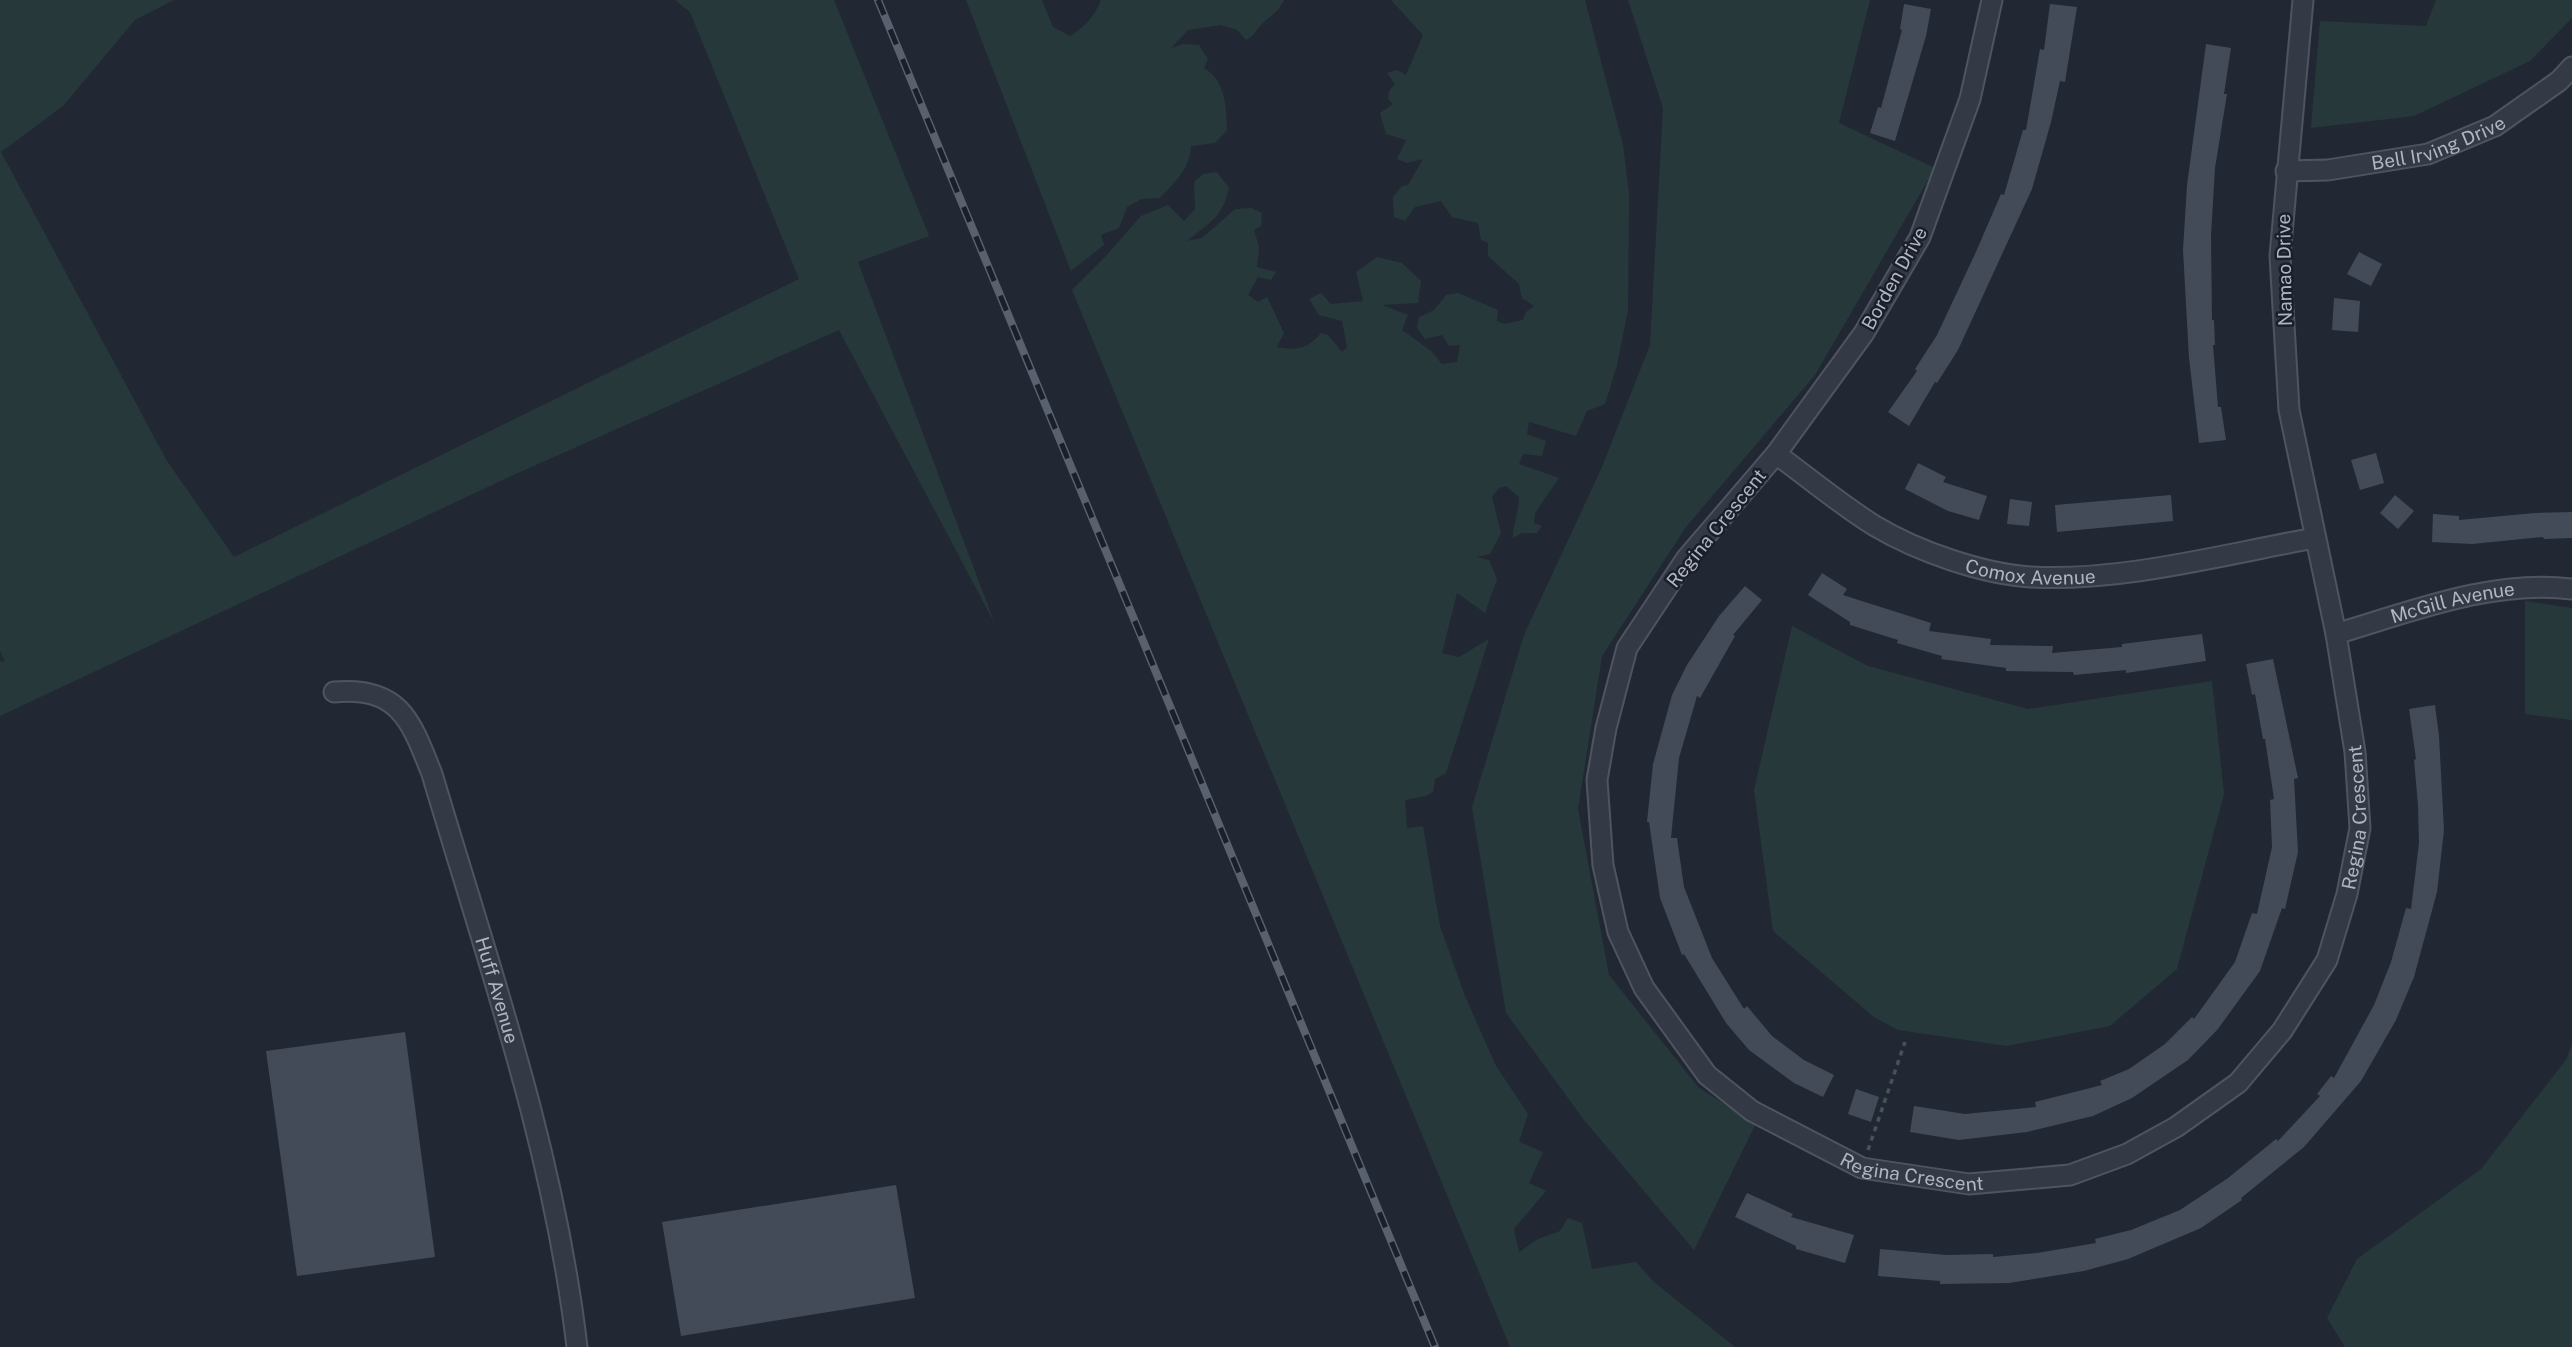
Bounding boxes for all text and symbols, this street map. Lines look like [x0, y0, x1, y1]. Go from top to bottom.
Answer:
street label: Bell Irving Drive [2370, 111, 2510, 174]
street label: Namao Drive [2272, 214, 2296, 326]
street label: Borden Drive [1857, 223, 1931, 333]
street label: Regina Crescent [1662, 465, 1770, 591]
street label: Comox Avenue [1963, 554, 2096, 589]
street label: McGill Avenue [2388, 578, 2516, 627]
street label: Regina Crescent [2337, 743, 2371, 892]
street label: Huff Avenue [471, 934, 523, 1046]
street label: Regina Crescent [1837, 1148, 1985, 1195]

